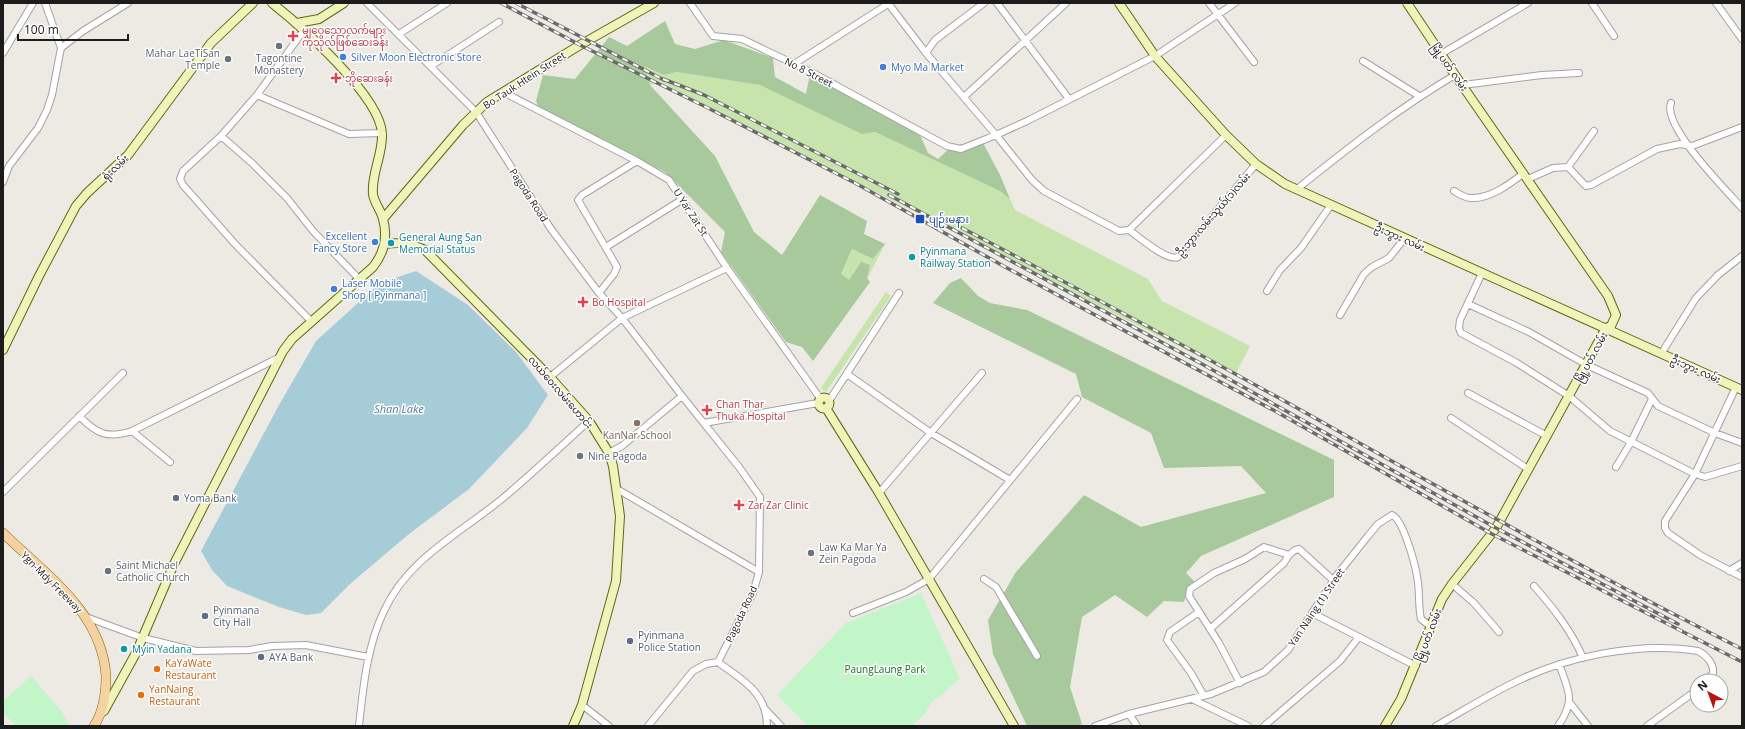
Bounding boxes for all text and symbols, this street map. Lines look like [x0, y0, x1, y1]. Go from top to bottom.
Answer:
scale bar [18, 16, 128, 42]
text: 100 m [24, 21, 59, 38]
place label: မျှဝေသောလက်များ ကုသိုလ်ဖြစ်ဆေးခန်း [302, 23, 388, 51]
marker: မျှဝေသောလက်များ ကုသိုလ်ဖြစ်ဆေးခန်း [287, 30, 299, 42]
street label: မြို့ပတ် လမ်း [1427, 40, 1472, 95]
marker: Tagontine Monastery [274, 41, 284, 51]
place label: Mahar LaeTiSan Temple [145, 46, 220, 72]
street label: Bo Tauk Htein Street [480, 48, 568, 112]
place label: Silver Moon Electronic Store [351, 50, 482, 64]
place label: Tagontine Monastery [254, 51, 305, 77]
marker: Silver Moon Electronic Store [338, 52, 348, 62]
marker: Mahar LaeTiSan Temple [223, 54, 233, 64]
street label: No 8 Street [782, 54, 836, 90]
place label: Myo Ma Market [891, 60, 964, 74]
marker: Myo Ma Market [878, 62, 888, 72]
place label: ဘိုဆေးခန်း [345, 71, 393, 87]
marker: ဘိုဆေးခန်း [330, 72, 342, 84]
street label: ရုံးလမ်း [99, 151, 133, 184]
street label: Pagoda Road [506, 166, 552, 224]
street label: ဦးဘွားလမ်းသွယ်(၁)လမ်း [1173, 169, 1255, 260]
street label: U Yar Zat St [670, 185, 712, 239]
place label: ပျဉ်းမနား [929, 212, 969, 228]
marker: ပျဉ်းမနား [914, 213, 926, 225]
street label: ဦးဘွား လမ်း [1372, 220, 1427, 256]
place label: Excellent Fancy Store [313, 229, 367, 255]
place label: General Aung San Memorial Status [399, 230, 482, 256]
marker: Excellent Fancy Store [370, 237, 380, 247]
marker: General Aung San Memorial Status [386, 238, 396, 248]
place label: Pyinmana Railway Station [920, 244, 991, 270]
marker: Pyinmana Railway Station [907, 252, 917, 262]
place label: Laser Mobile Shop [ Pyinmana ] [342, 276, 426, 302]
marker: Laser Mobile Shop [ Pyinmana ] [329, 284, 339, 294]
place label: Bo Hospital [592, 295, 646, 309]
marker: Bo Hospital [577, 296, 589, 308]
street label: မြို့ပတ် လမ်း [1571, 329, 1612, 386]
street label: ဦးဘွား လမ်း [1668, 352, 1723, 388]
street label: လယ်ဝေးလမ်းဟောင်း [525, 353, 597, 431]
place label: Chan Thar Thuka Hospital [716, 397, 786, 423]
water label: Shan Lake [374, 401, 424, 416]
marker: Chan Thar Thuka Hospital [701, 404, 713, 416]
marker: KanNar School [632, 418, 642, 428]
place label: KanNar School [603, 428, 671, 442]
place label: Nine Pagoda [588, 449, 647, 463]
marker: Nine Pagoda [575, 451, 585, 461]
place label: Yoma Bank [184, 491, 237, 505]
marker: Yoma Bank [171, 493, 181, 503]
place label: Zar Zar Clinic [748, 498, 809, 512]
marker: Zar Zar Clinic [733, 499, 745, 511]
place label: Law Ka Mar Ya Zein Pagoda [819, 540, 887, 566]
street label: Ygn-Mdy Freeway [18, 548, 87, 617]
marker: Law Ka Mar Ya Zein Pagoda [806, 548, 816, 558]
place label: Saint Michael Catholic Church [116, 558, 190, 584]
street label: Yan Naing (1) Street [1285, 565, 1348, 649]
marker: Saint Michael Catholic Church [103, 566, 113, 576]
street label: Pagoda Road [722, 583, 760, 645]
place label: Pyinmana City Hall [213, 603, 259, 629]
street label: မြို့ပတ် လမ်း [1411, 606, 1446, 664]
marker: Pyinmana City Hall [200, 611, 210, 621]
place label: Pyinmana Police Station [638, 628, 701, 654]
marker: Pyinmana Police Station [625, 636, 635, 646]
place label: Myin Yadana [132, 642, 192, 656]
marker: Myin Yadana [119, 644, 129, 654]
place label: AYA Bank [269, 650, 314, 664]
marker: AYA Bank [256, 652, 266, 662]
place label: KaYaWate Restaurant [165, 656, 217, 682]
park label: PaungLaung Park [844, 662, 926, 676]
marker: KaYaWate Restaurant [152, 664, 162, 674]
north arrow [1689, 673, 1729, 713]
text: N [1694, 676, 1710, 694]
place label: YanNaing Restaurant [149, 682, 201, 708]
marker: YanNaing Restaurant [136, 690, 146, 700]

